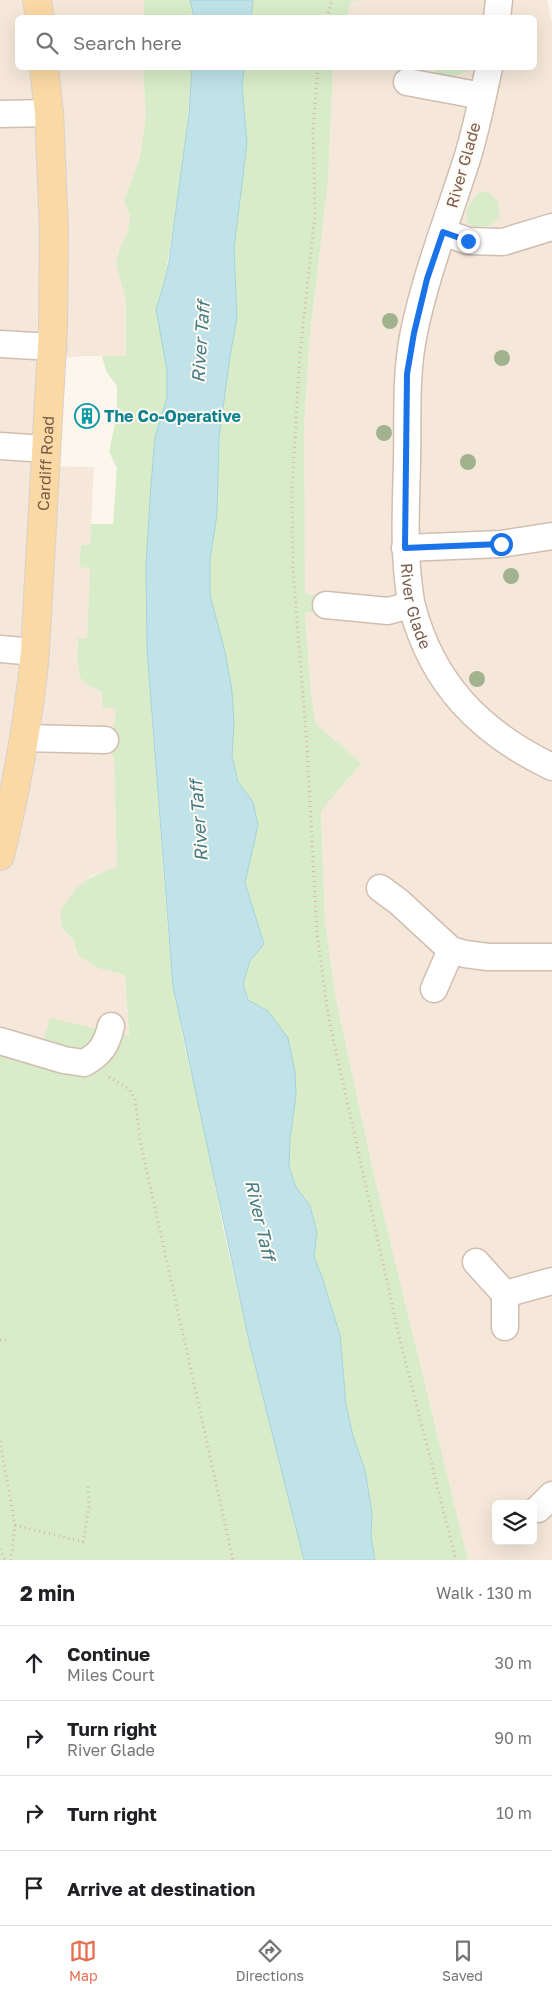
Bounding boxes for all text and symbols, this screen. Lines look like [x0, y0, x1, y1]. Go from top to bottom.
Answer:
search box [15, 15, 537, 70]
icon: search [33, 29, 61, 57]
text: Search here [73, 31, 182, 54]
street label: River Glade [441, 120, 485, 210]
route end [457, 230, 480, 253]
water label: River Taff [186, 297, 214, 383]
building icon: The Co-Operative [74, 403, 100, 429]
place label: The Co-Operative [104, 406, 241, 426]
street label: Cardiff Road [33, 415, 58, 512]
route start [490, 533, 513, 556]
street label: River Glade [397, 562, 436, 652]
water label: River Taff [184, 776, 212, 863]
water label: River Taff [241, 1177, 282, 1265]
map controls [492, 1500, 537, 1545]
button: layers [492, 1500, 537, 1545]
text: 2 min [20, 1580, 75, 1606]
text: Walk · 130 m [436, 1583, 532, 1603]
text: Continue [67, 1642, 150, 1665]
icon: ahead [20, 1649, 48, 1677]
text: 30 m [495, 1653, 532, 1673]
text: Miles Court [67, 1665, 155, 1685]
text: Turn right [67, 1717, 157, 1740]
icon: right [20, 1724, 48, 1752]
text: 90 m [494, 1728, 532, 1748]
text: River Glade [67, 1740, 155, 1760]
icon: right [20, 1799, 48, 1827]
text: Turn right [67, 1802, 157, 1825]
text: 10 m [496, 1803, 532, 1823]
icon: arrive [20, 1874, 48, 1902]
text: Arrive at destination [67, 1877, 255, 1900]
tab: Map [69, 1937, 98, 1984]
tab: Directions [236, 1937, 304, 1984]
tab: Saved [442, 1937, 483, 1984]

